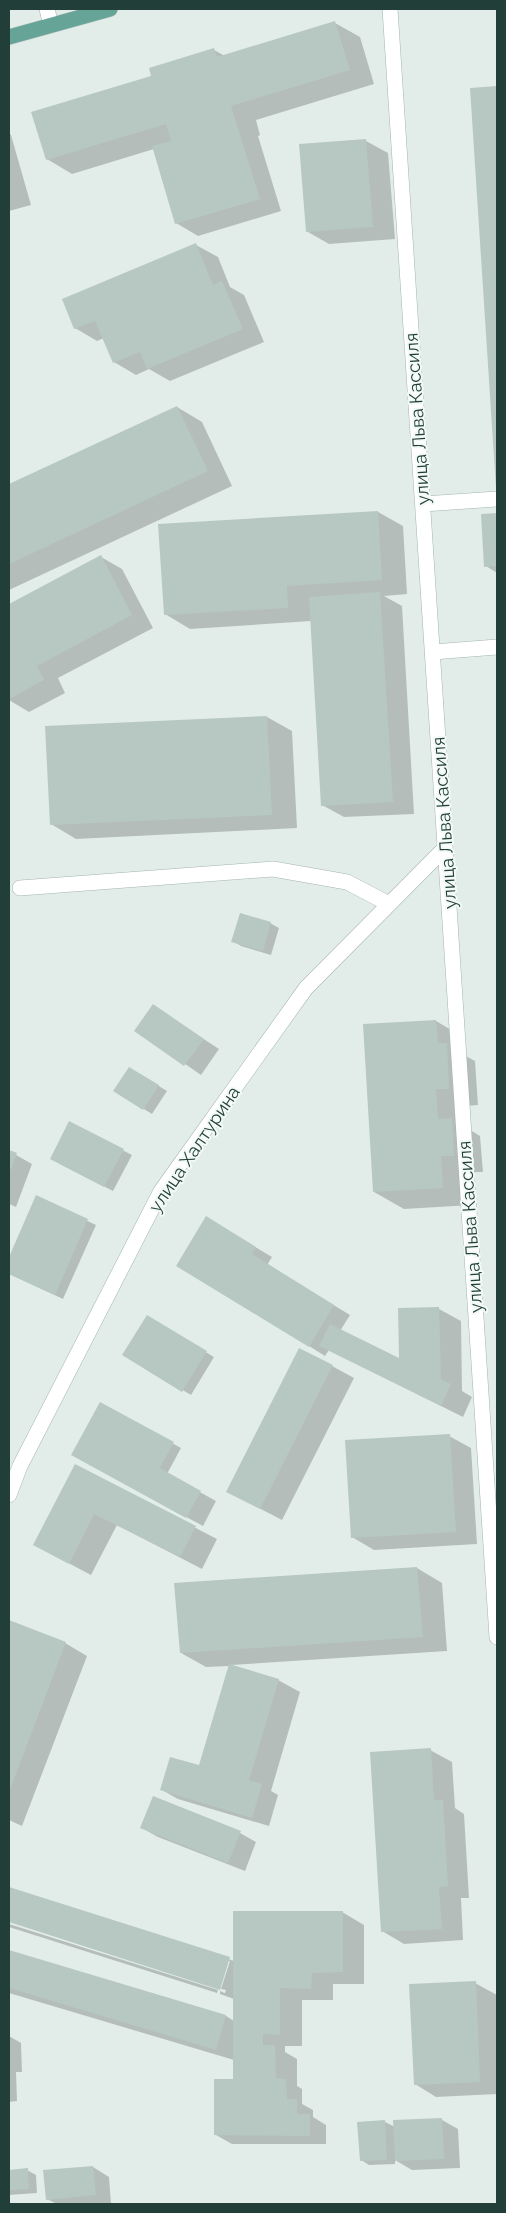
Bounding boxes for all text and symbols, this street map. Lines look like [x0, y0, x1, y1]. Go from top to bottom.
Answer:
street label: улица Льва Кассиля [401, 332, 433, 506]
street label: улица Льва Кассиля [428, 736, 460, 910]
street label: улица Халтурина [144, 1082, 244, 1216]
street label: улица Льва Кассиля [454, 1140, 486, 1314]

